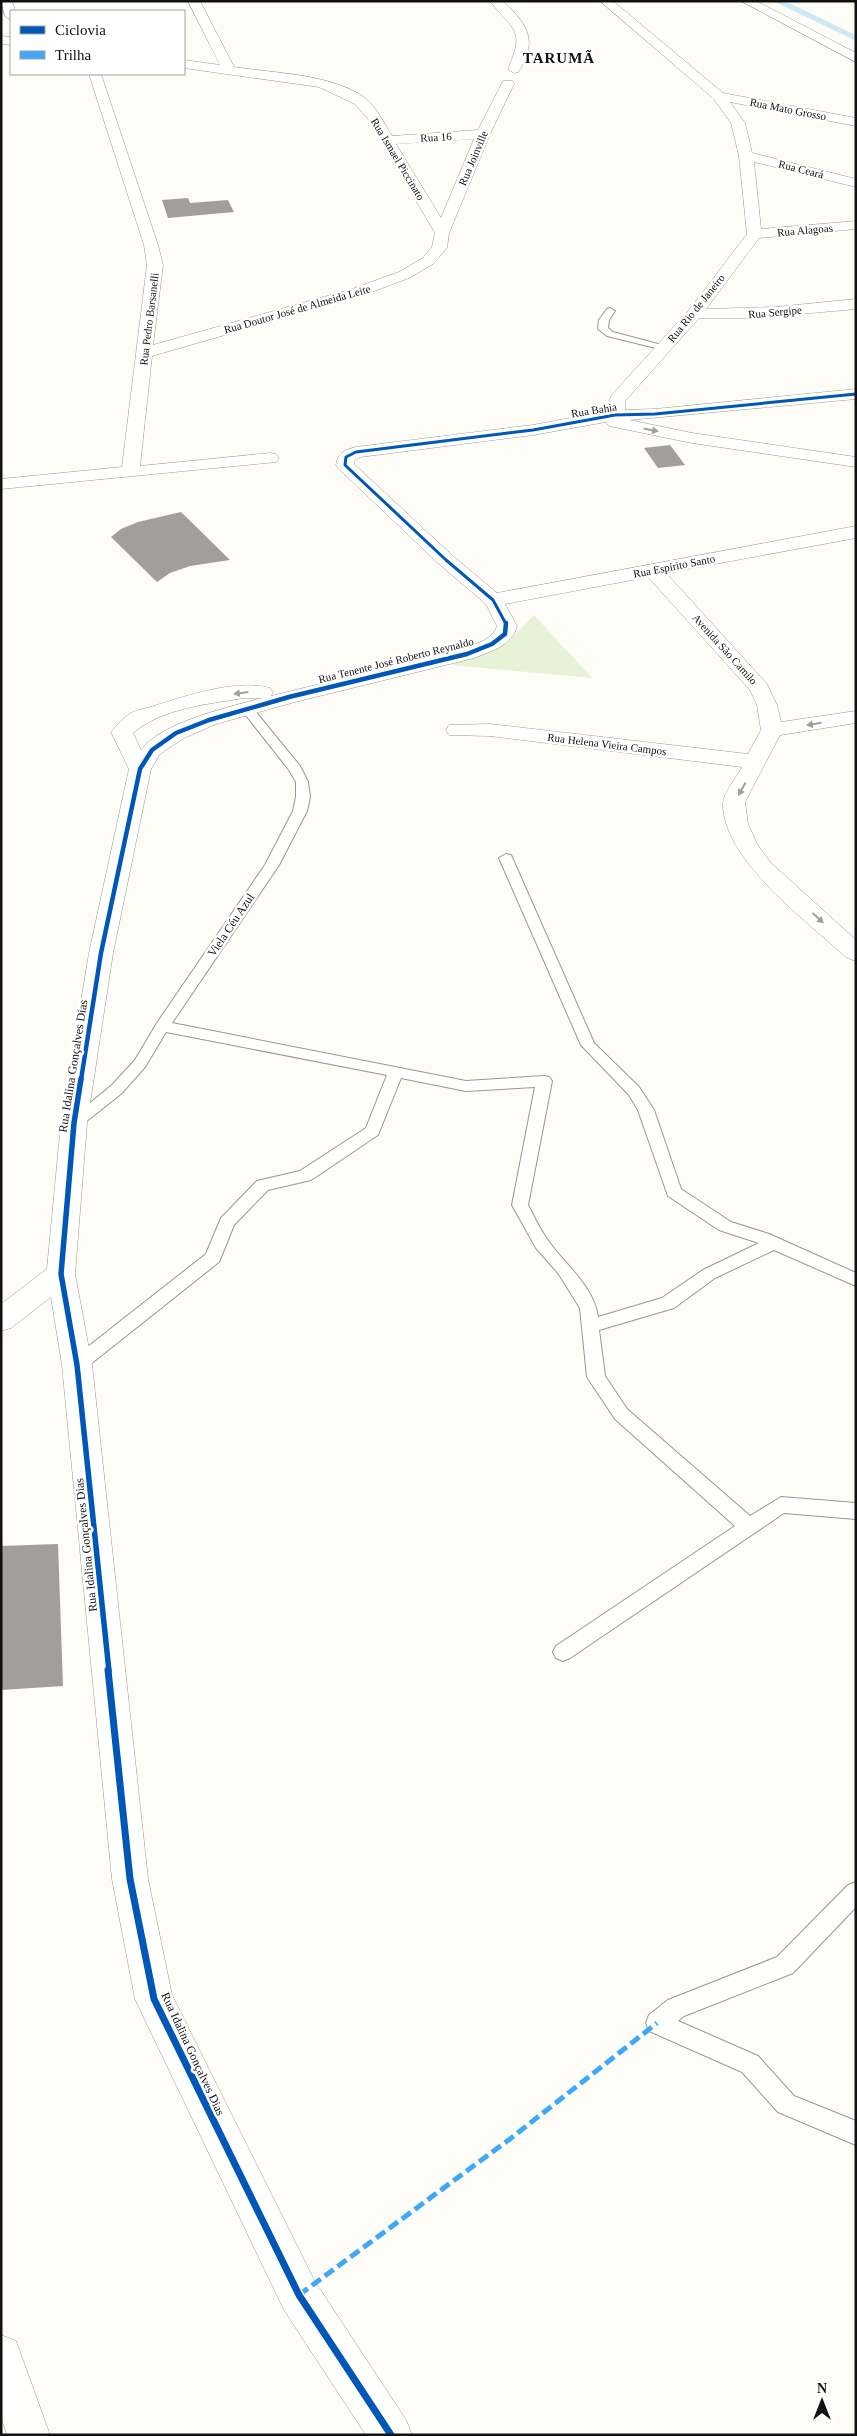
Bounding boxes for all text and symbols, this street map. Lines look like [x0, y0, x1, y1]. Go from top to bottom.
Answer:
legend [10, 10, 185, 75]
text: Ciclovia [55, 22, 106, 38]
text: Trilha [55, 47, 91, 63]
district label: TARUMÃ [523, 49, 595, 66]
street label: Rua Mato Grosso [749, 96, 828, 122]
street label: Rua Ismael Piccinato [369, 116, 427, 203]
street label: Rua Joinville [456, 129, 490, 187]
street label: Rua 16 [420, 130, 453, 144]
street label: Rua Ceará [777, 158, 825, 180]
street label: Rua Alagoas [777, 222, 833, 238]
street label: Rua Rio de Janeiro [665, 271, 727, 344]
street label: Rua Pedro Barsanelli [137, 272, 161, 366]
street label: Rua Doutor José de Almeida Leite [222, 282, 372, 336]
street label: Rua Sergipe [748, 304, 802, 320]
street label: Rua Bahia [570, 400, 618, 420]
one-way arrow [643, 427, 659, 435]
street label: Rua Espírito Santo [632, 552, 716, 580]
street label: Avenida São Camilo [690, 611, 760, 687]
street label: Rua Tenente José Roberto Reynaldo [317, 635, 475, 685]
one-way arrow [233, 689, 249, 697]
one-way arrow [805, 720, 821, 728]
street label: Rua Helena Vieira Campos [547, 731, 667, 757]
one-way arrow [737, 783, 746, 796]
street label: Viela Céu Azul [205, 890, 258, 959]
one-way arrow [811, 912, 823, 924]
street label: Rua Idalina Gonçalves Dias [56, 998, 90, 1133]
street label: Rua Idalina Gonçalves Dias [72, 1477, 100, 1613]
street label: Rua Idalina Gonçalves Dias [158, 1990, 228, 2118]
north arrow [797, 2376, 847, 2426]
text: N [817, 2381, 827, 2396]

